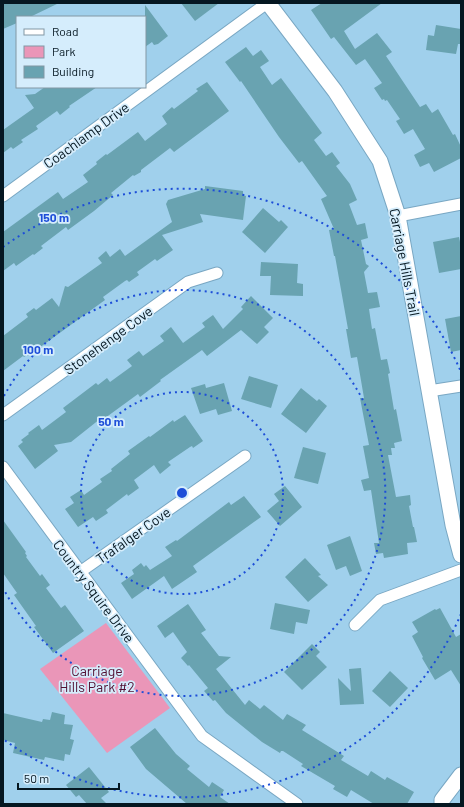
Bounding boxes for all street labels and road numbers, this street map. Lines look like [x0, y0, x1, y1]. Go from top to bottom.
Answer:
street label: Coachlamp Drive [40, 98, 132, 172]
street label: Carriage Hills Trail [386, 207, 424, 317]
street label: Stonehenge Cove [60, 302, 156, 378]
street label: Trafalger Cove [92, 503, 174, 567]
street label: Country Squire Drive [50, 536, 138, 646]

